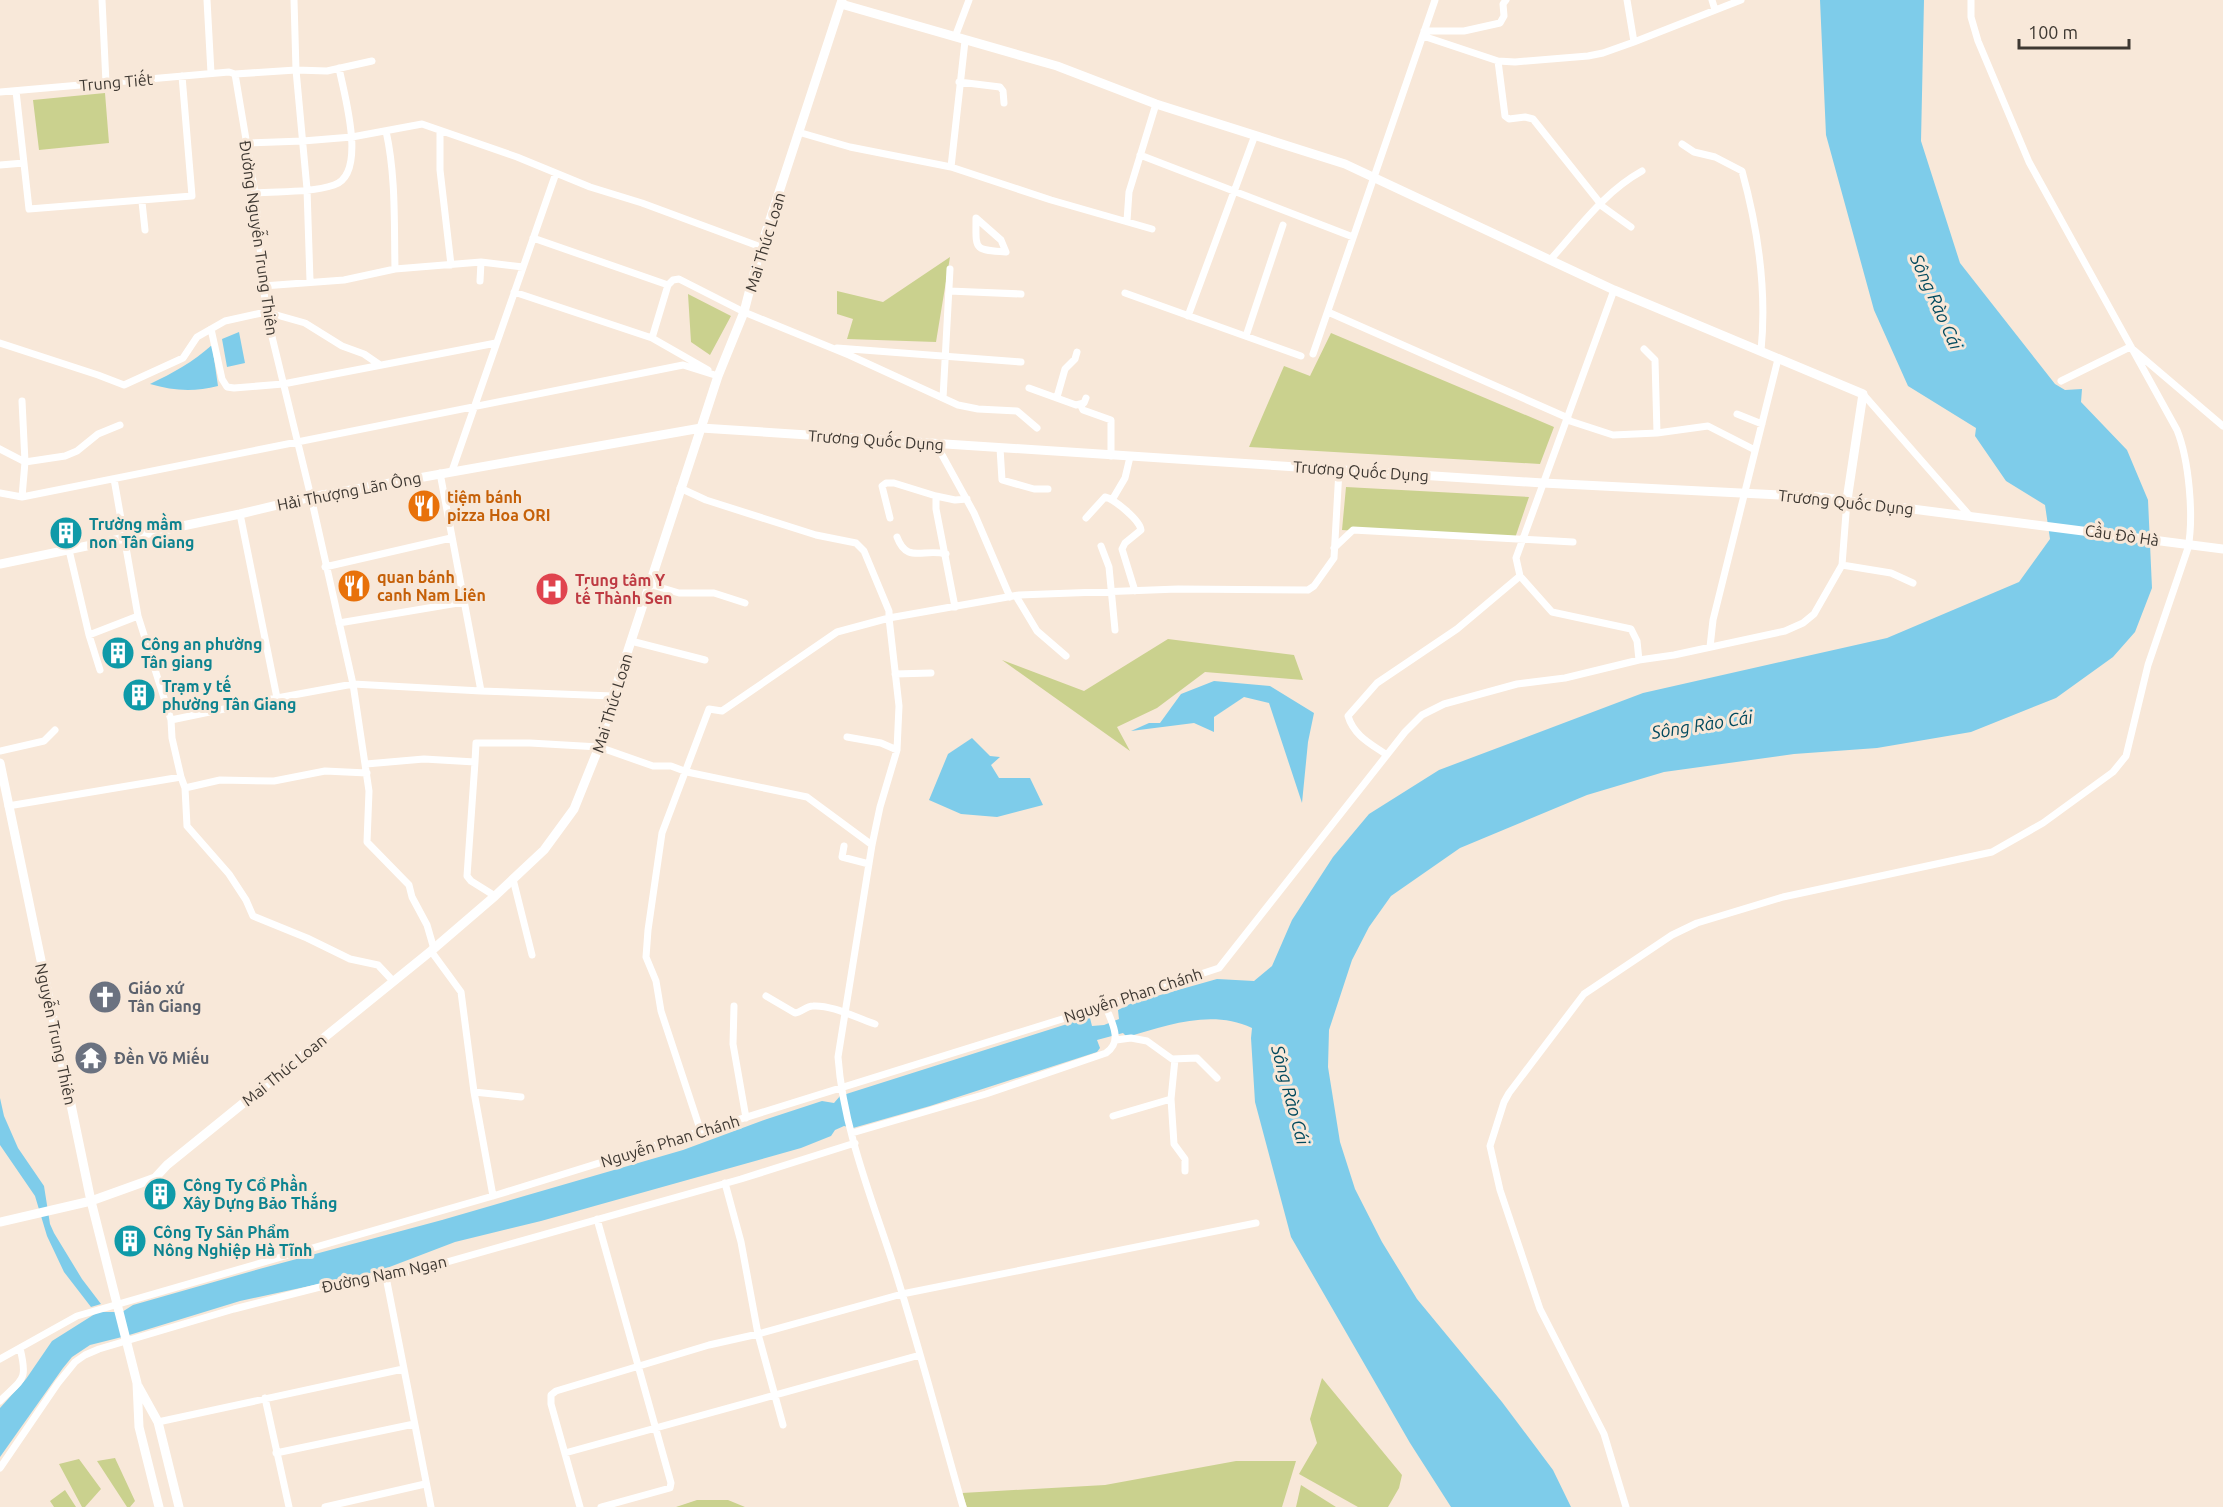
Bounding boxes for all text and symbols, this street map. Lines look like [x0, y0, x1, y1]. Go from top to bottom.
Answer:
scale bar [2019, 12, 2128, 50]
text: 100 m [2028, 22, 2078, 42]
street label: Trung Tiết [78, 67, 154, 94]
street label: Đường Nguyễn Trung Thiên [236, 139, 285, 337]
street label: Mai Thúc Loan [741, 190, 789, 294]
water label: Sông Rào Cái [1907, 250, 1967, 353]
street label: Trương Quốc Dụng [808, 423, 945, 454]
street label: Trương Quốc Dụng [1293, 454, 1430, 485]
street label: Hải Thượng Lãn Ông [275, 467, 423, 514]
street label: Trương Quốc Dụng [1777, 483, 1915, 518]
restaurant icon: tiệm bánh pizza Hoa ORI [406, 488, 442, 524]
place label: tiệm bánh pizza Hoa ORI [447, 488, 551, 524]
place label: Trường mầm non Tân Giang [89, 512, 195, 551]
building icon: Trường mầm non Tân Giang [48, 515, 84, 551]
street label: Cầu Đò Hà [2084, 518, 2161, 549]
restaurant icon: quan bánh canh Nam Liên [336, 568, 372, 604]
place label: quan bánh canh Nam Liên [377, 568, 486, 604]
hospital icon: Trung tâm Y tế Thành Sen [534, 571, 570, 607]
place label: Trung tâm Y tế Thành Sen [575, 571, 672, 607]
building icon: Công an phường Tân giang [100, 635, 136, 671]
place label: Công an phường Tân giang [141, 635, 262, 671]
street label: Mai Thúc Loan [588, 651, 636, 755]
place label: Trạm y tế phường Tân Giang [162, 674, 296, 713]
building icon: Trạm y tế phường Tân Giang [121, 677, 157, 713]
water label: Sông Rào Cái [1649, 706, 1754, 742]
street label: Nguyễn Trung Thiên [32, 961, 83, 1107]
street label: Nguyễn Phan Chánh [1061, 961, 1204, 1026]
church icon: Giáo xứ Tân Giang [87, 979, 123, 1015]
place label: Giáo xứ Tân Giang [128, 979, 201, 1015]
street label: Mai Thúc Loan [238, 1031, 330, 1109]
temple icon: Đền Võ Miếu [73, 1040, 109, 1076]
water label: Sông Rào Cái [1268, 1042, 1314, 1147]
place label: Đền Võ Miếu [114, 1046, 209, 1067]
street label: Nguyễn Phan Chánh [598, 1109, 742, 1171]
place label: Công Ty Cổ Phần Xây Dựng Bảo Thắng [183, 1173, 337, 1212]
building icon: Công Ty Cổ Phần Xây Dựng Bảo Thắng [142, 1176, 178, 1212]
building icon: Công Ty Sản Phẩm Nông Nghiệp Hà Tĩnh [112, 1223, 148, 1259]
place label: Công Ty Sản Phẩm Nông Nghiệp Hà Tĩnh [153, 1223, 312, 1259]
street label: Đường Nam Ngạn [320, 1252, 448, 1296]

